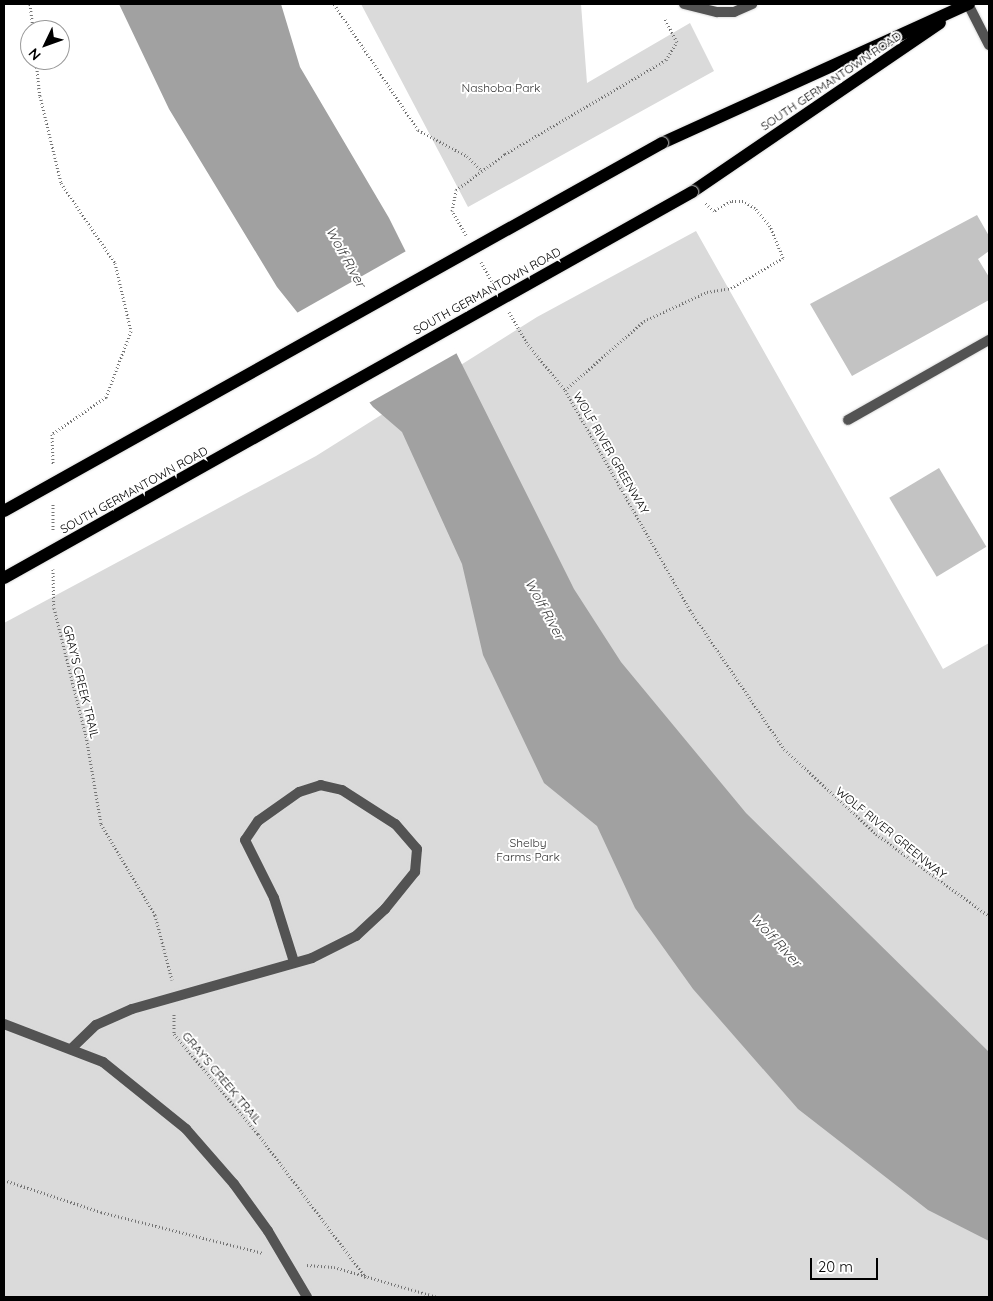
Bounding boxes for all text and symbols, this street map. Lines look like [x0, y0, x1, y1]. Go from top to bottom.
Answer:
north arrow [20, 20, 70, 70]
street label: SOUTH GERMANTOWN ROAD [758, 28, 904, 134]
text: N [24, 45, 45, 64]
park label: Nashoba Park [462, 81, 540, 95]
water label: Wolf River [322, 224, 370, 290]
street label: SOUTH GERMANTOWN ROAD [411, 244, 563, 338]
street label: WOLF RIVER GREENWAY [570, 389, 652, 517]
street label: SOUTH GERMANTOWN ROAD [58, 443, 210, 537]
water label: Wolf River [521, 576, 569, 642]
street label: GRAY'S CREEK TRAIL [60, 624, 102, 740]
street label: WOLF RIVER GREENWAY [833, 784, 949, 882]
park label: Shelby Farms Park [496, 836, 560, 864]
water label: Wolf River [747, 910, 805, 970]
street label: GRAY'S CREEK TRAIL [179, 1029, 265, 1127]
scale bar [813, 1248, 880, 1280]
text: 20 m [818, 1257, 853, 1276]

